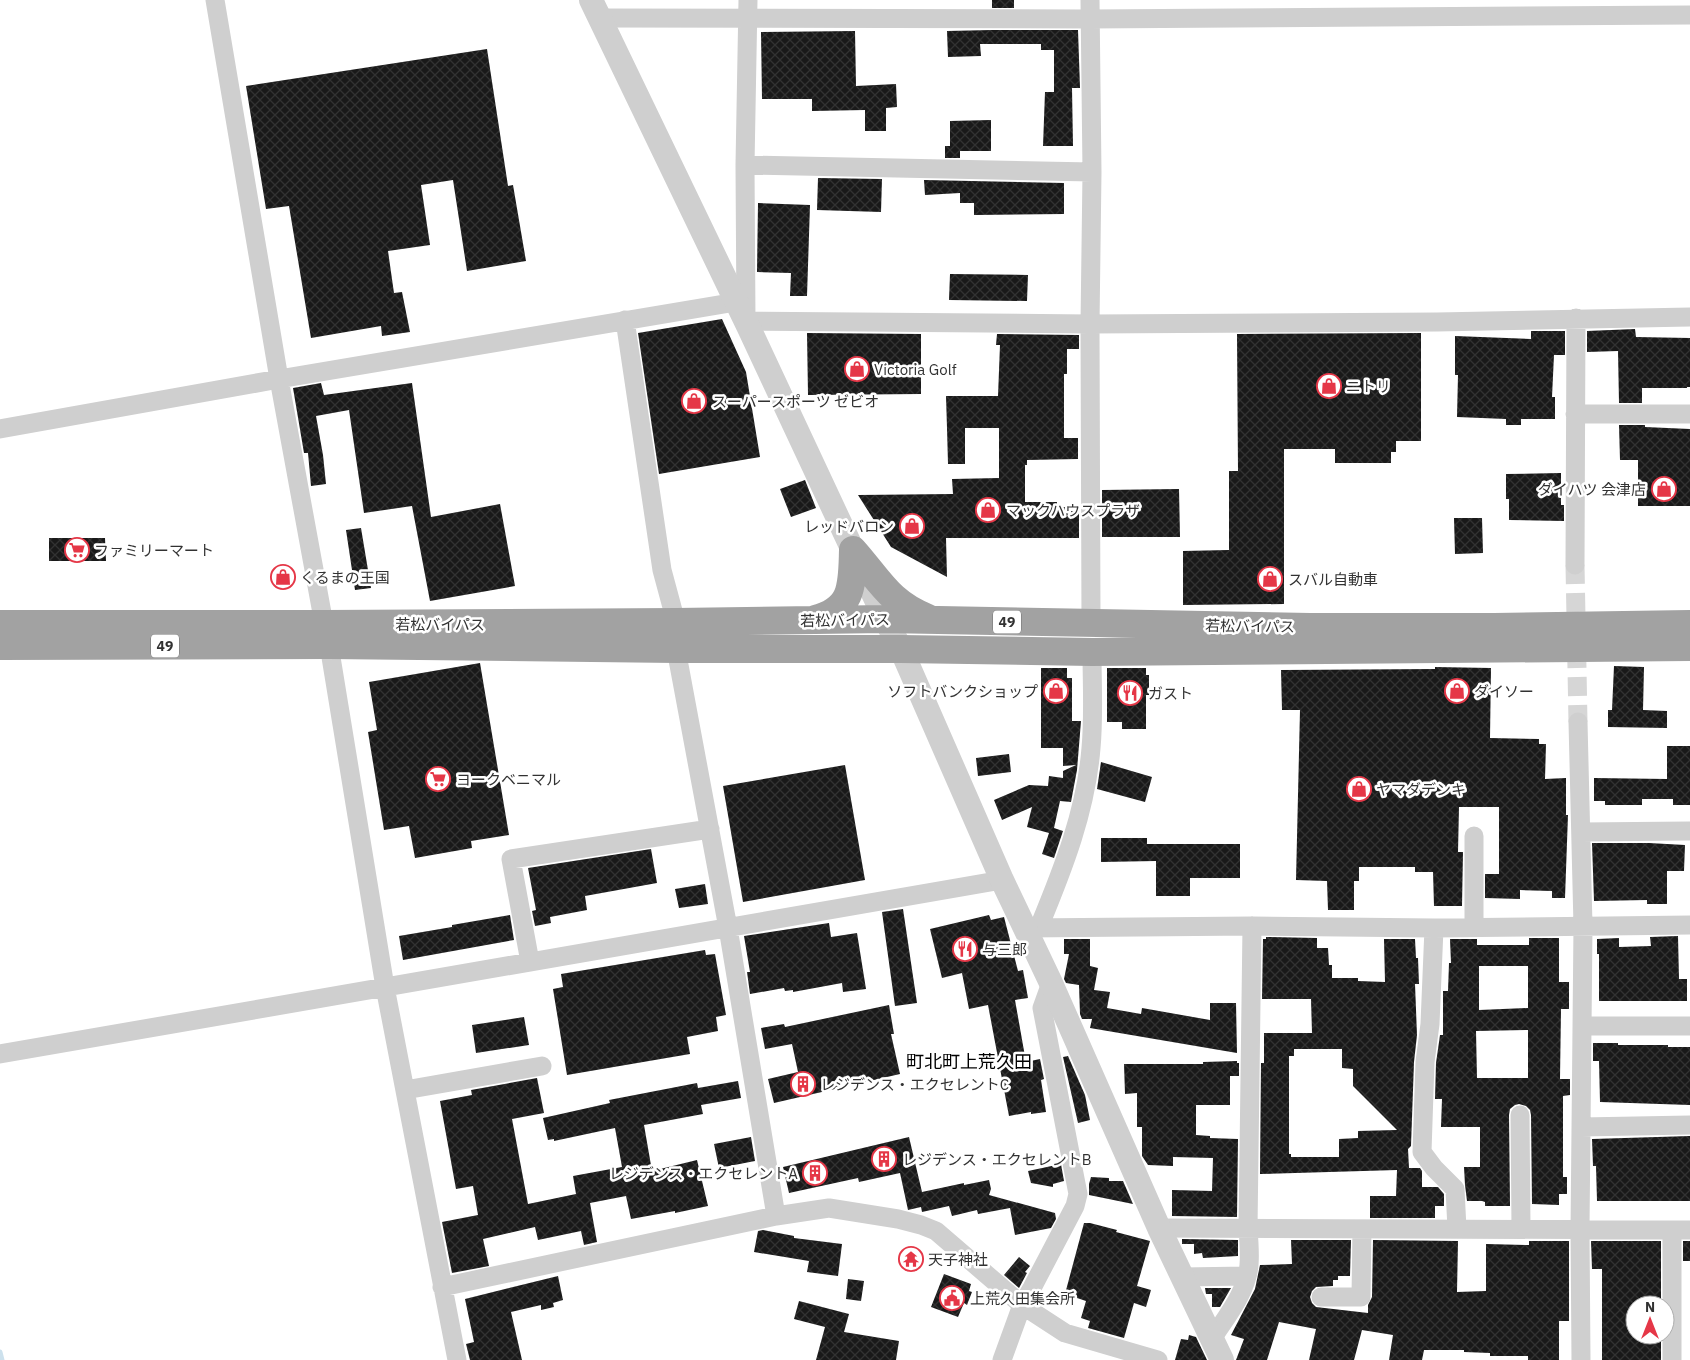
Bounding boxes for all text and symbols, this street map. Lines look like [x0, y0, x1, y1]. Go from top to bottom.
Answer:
shop icon: Victoria Golf [844, 356, 870, 382]
place label: Victoria Golf [874, 360, 957, 379]
shop icon: ニトリ [1316, 373, 1342, 399]
place label: ニトリ [1346, 377, 1391, 396]
shop icon: スーパースポーツ ゼビオ [681, 388, 707, 414]
place label: スーパースポーツ ゼビオ [712, 392, 879, 411]
shop icon: ダイハツ 会津店 [1651, 476, 1677, 502]
place label: ダイハツ 会津店 [1538, 480, 1646, 499]
shop icon: マックハウスプラザ [975, 497, 1001, 523]
place label: マックハウスプラザ [1006, 501, 1140, 520]
shop icon: レッドバロン [899, 513, 925, 539]
place label: レッドバロン [804, 517, 894, 536]
supermarket icon: ファミリーマート [64, 537, 90, 563]
place label: ファミリーマート [94, 541, 214, 560]
shop icon: くるまの王国 [270, 564, 296, 590]
shop icon: スバル自動車 [1257, 566, 1283, 592]
place label: くるまの王国 [300, 568, 390, 587]
place label: スバル自動車 [1288, 570, 1378, 589]
street label: 若松バイパス [800, 610, 890, 630]
road number: 49 [993, 610, 1021, 634]
street label: 若松バイパス [395, 615, 485, 634]
street label: 若松バイパス [1205, 616, 1295, 636]
road number: 49 [151, 634, 179, 658]
shop icon: ソフトバンクショップ [1043, 678, 1069, 704]
shop icon: ダイソー [1444, 678, 1470, 704]
restaurant icon: ガスト [1117, 680, 1143, 706]
place label: ソフトバンクショップ [887, 682, 1038, 701]
place label: ダイソー [1474, 682, 1534, 701]
place label: ガスト [1148, 684, 1193, 703]
supermarket icon: ヨークベニマル [425, 766, 451, 792]
place label: ヨークベニマル [456, 770, 561, 789]
shop icon: ヤマダデンキ [1346, 776, 1372, 802]
place label: ヤマダデンキ [1376, 780, 1466, 799]
restaurant icon: 与三郎 [952, 936, 978, 962]
place label: 与三郎 [982, 940, 1027, 959]
district label: 町北町上荒久田 [906, 1050, 1032, 1073]
building icon: レジデンス・エクセレントC [790, 1071, 816, 1097]
place label: レジデンス・エクセレントC [820, 1075, 1009, 1094]
building icon: レジデンス・エクセレントB [871, 1146, 897, 1172]
place label: レジデンス・エクセレントB [902, 1150, 1092, 1169]
building icon: レジデンス・エクセレントA [802, 1160, 828, 1186]
place label: レジデンス・エクセレントA [609, 1164, 798, 1183]
temple icon: 天子神社 [898, 1246, 924, 1272]
place label: 天子神社 [928, 1250, 988, 1269]
public building icon: 上荒久田集会所 [939, 1285, 965, 1311]
place label: 上荒久田集会所 [970, 1289, 1075, 1308]
north arrow [1625, 1295, 1675, 1345]
text: N [1645, 1298, 1655, 1316]

